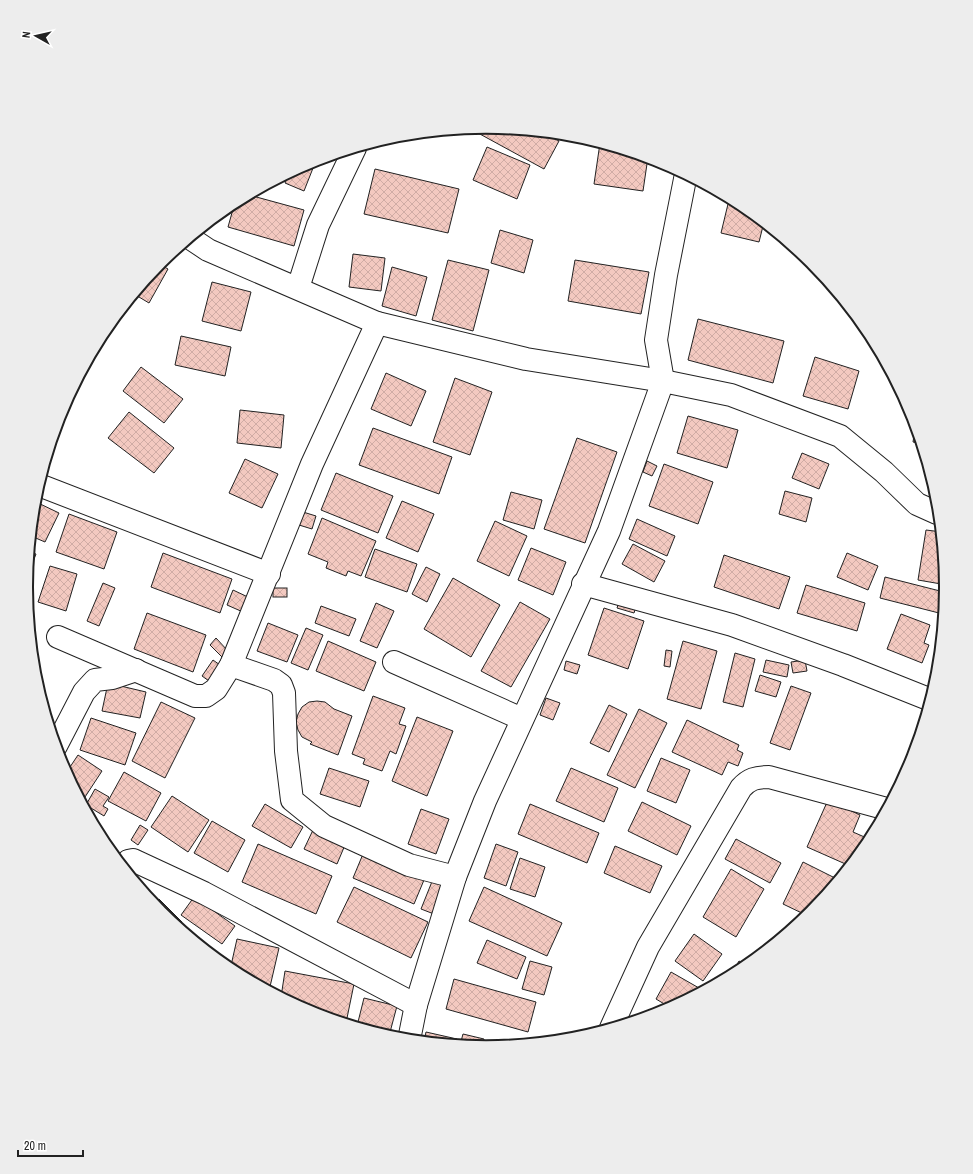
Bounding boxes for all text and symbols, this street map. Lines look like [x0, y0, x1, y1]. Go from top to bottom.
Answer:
north arrow [16, 16, 56, 56]
text: N [19, 30, 33, 39]
scale bar [18, 1132, 83, 1158]
text: 20 m [24, 1138, 46, 1154]

